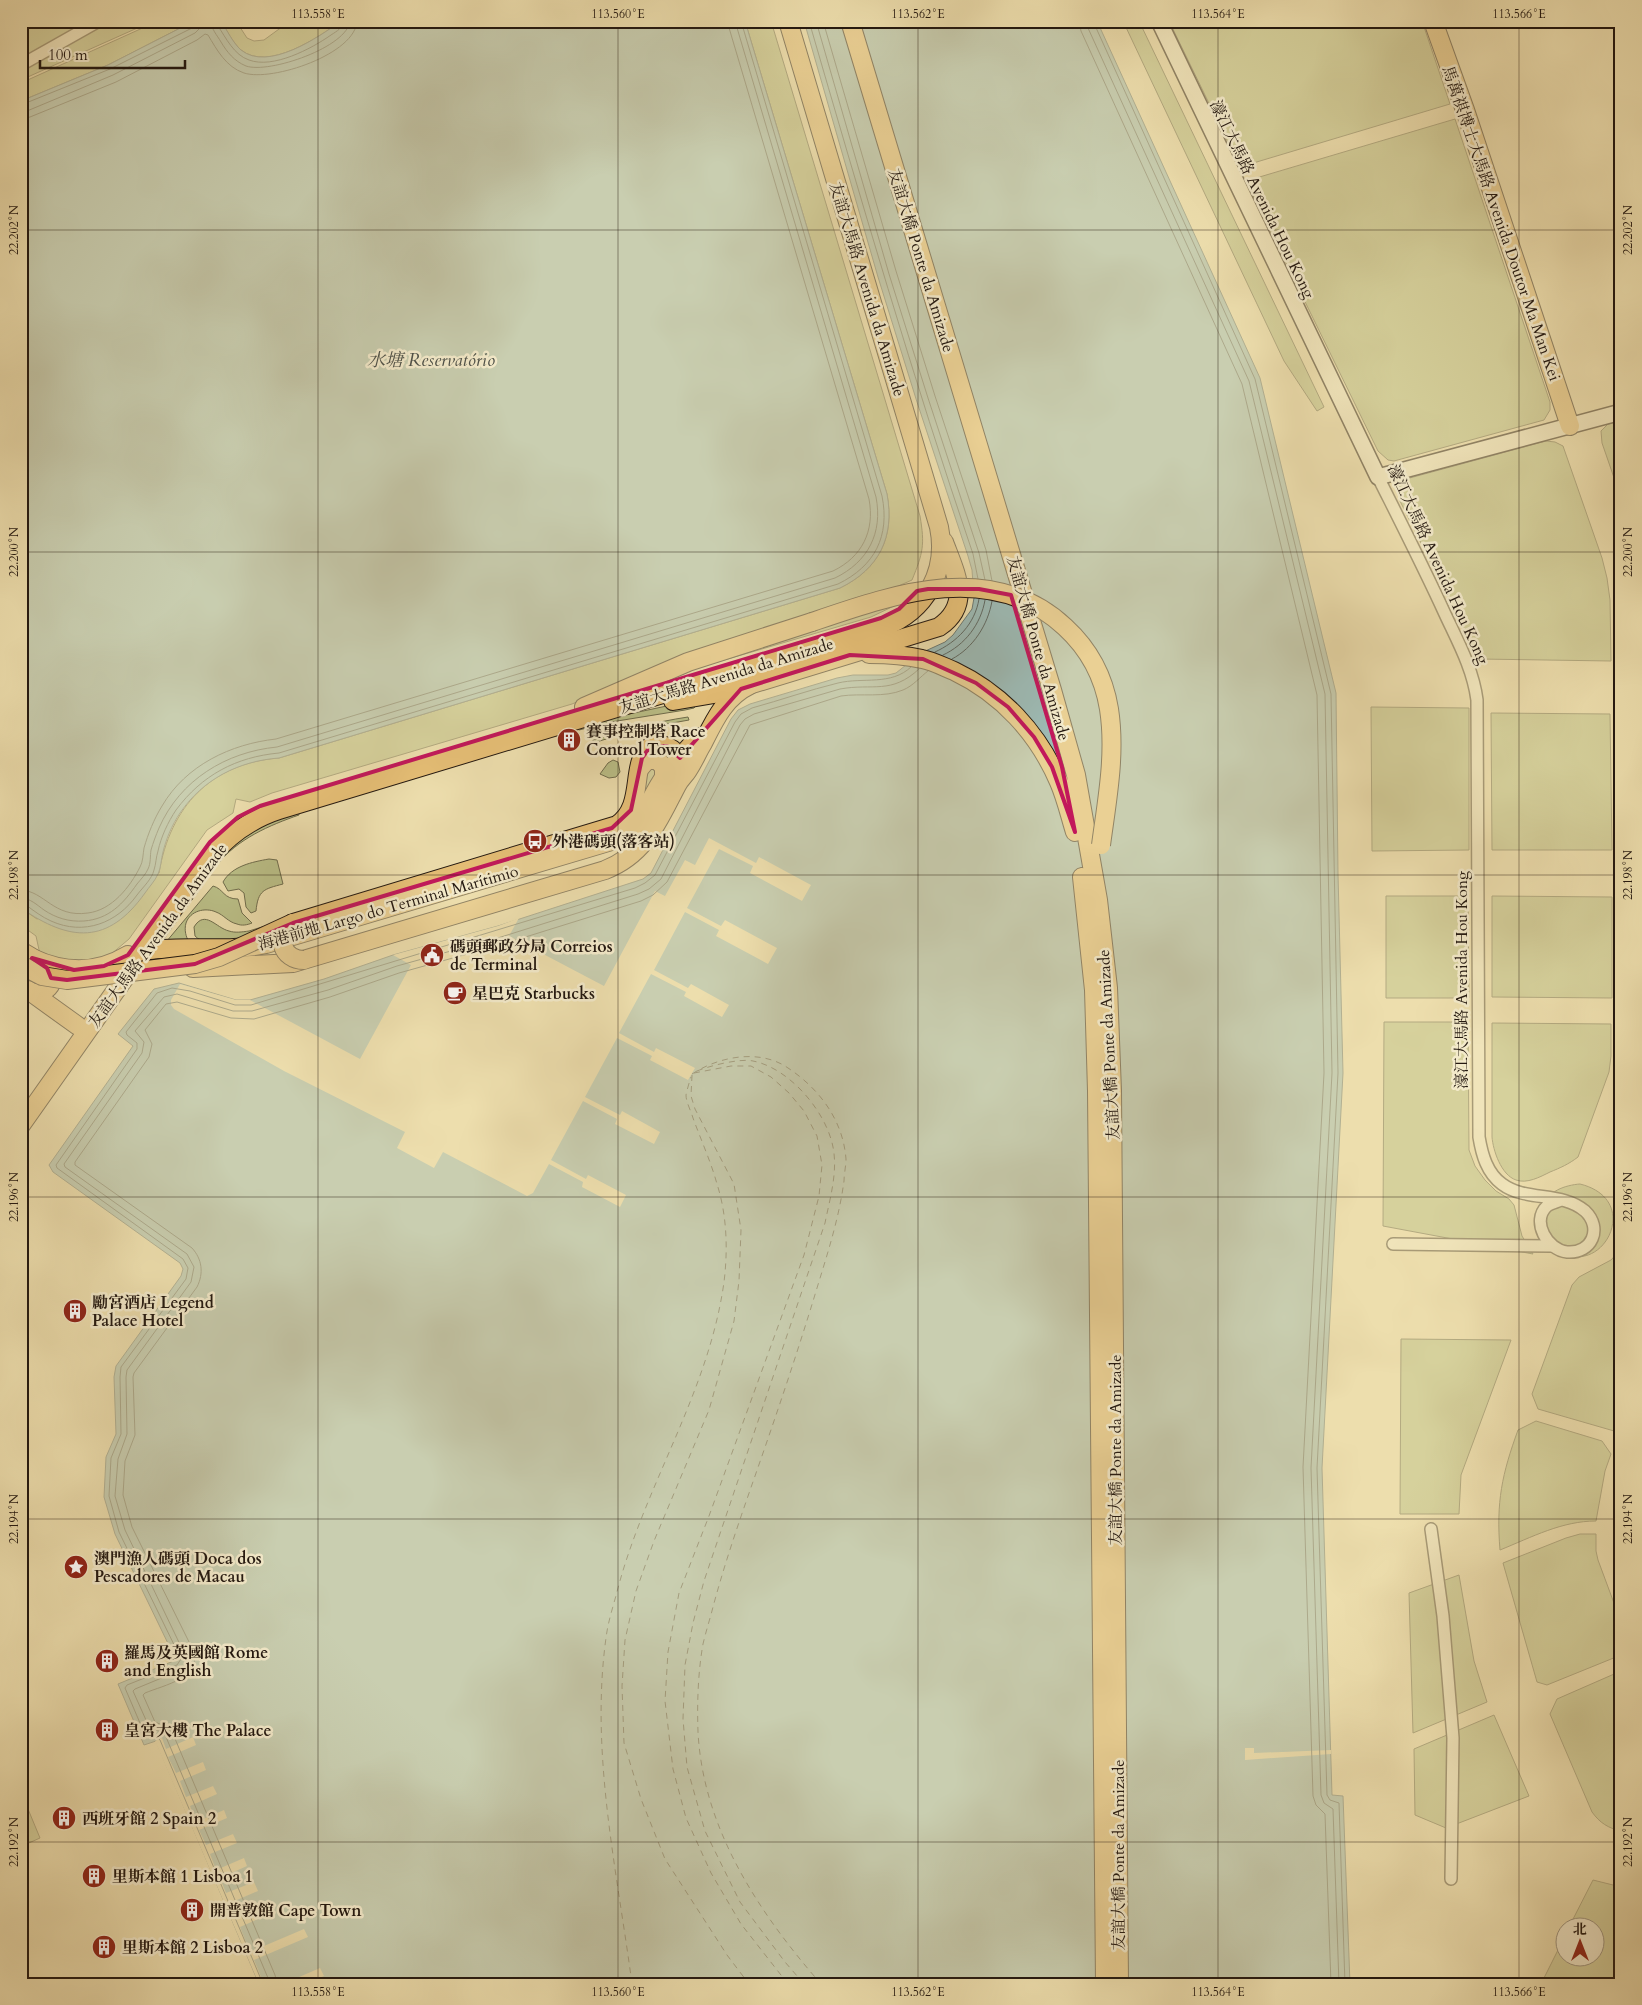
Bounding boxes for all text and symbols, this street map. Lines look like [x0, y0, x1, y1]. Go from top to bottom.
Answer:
text: 113.558°E [291, 6, 345, 22]
text: 113.560°E [591, 6, 645, 22]
text: 113.562°E [891, 6, 945, 22]
text: 113.564°E [1191, 6, 1245, 22]
text: 113.566°E [1492, 6, 1546, 22]
scale bar [40, 38, 185, 70]
text: 100 m [48, 45, 88, 65]
street label: 馬萬祺博士大馬路 Avenida Doutor Ma Man Kei [1437, 63, 1566, 384]
street label: 濠江大馬路 Avenida Hou Kong [1204, 97, 1320, 302]
street label: 友誼大橋 Ponte da Amizade [883, 166, 960, 355]
street label: 友誼大馬路 Avenida da Amizade [824, 179, 910, 399]
text: 22.202°N [6, 204, 22, 255]
text: 22.202°N [1620, 204, 1636, 255]
water label: 水塘 Reservatório [367, 348, 495, 373]
street label: 濠江大馬路 Avenida Hou Kong [1382, 461, 1494, 668]
text: 22.200°N [6, 526, 22, 577]
text: 22.200°N [1620, 526, 1636, 577]
street label: 友誼大橋 Ponte da Amizade [1001, 553, 1075, 743]
street label: 友誼大馬路 Avenida da Amizade [616, 633, 836, 719]
place label: 賽事控制塔 Race Control Tower [586, 721, 706, 761]
building icon: 賽事控制塔 Race Control Tower [556, 727, 582, 753]
bus stop icon: 外港碼頭(落客站) [522, 828, 548, 854]
place label: 外港碼頭(落客站) [552, 831, 675, 853]
street label: 友誼大馬路 Avenida da Amizade [83, 839, 232, 1032]
text: 22.198°N [6, 849, 22, 900]
text: 22.198°N [1620, 849, 1636, 900]
street label: 海港前地 Largo do Terminal Marítimio [256, 860, 521, 956]
street label: 濠江大馬路 Avenida Hou Kong [1451, 871, 1473, 1089]
place label: 碼頭郵政分局 Correios de Terminal [450, 936, 613, 976]
public building icon: 碼頭郵政分局 Correios de Terminal [419, 942, 445, 968]
street label: 友誼大橋 Ponte da Amizade [1093, 949, 1125, 1141]
cafe icon: 星巴克 Starbucks [442, 980, 468, 1006]
place label: 星巴克 Starbucks [472, 983, 595, 1005]
text: 22.196°N [6, 1171, 22, 1222]
text: 22.196°N [1620, 1171, 1636, 1222]
place label: 勵宮酒店 Legend Palace Hotel [92, 1292, 214, 1332]
building icon: 勵宮酒店 Legend Palace Hotel [62, 1298, 88, 1324]
street label: 友誼大橋 Ponte da Amizade [1105, 1354, 1127, 1546]
text: 22.194°N [6, 1493, 22, 1544]
text: 22.194°N [1620, 1493, 1636, 1544]
place label: 澳門漁人碼頭 Doca dos Pescadores de Macau [94, 1548, 262, 1588]
place icon: 澳門漁人碼頭 Doca dos Pescadores de Macau [63, 1554, 89, 1580]
place label: 羅馬及英國館 Rome and English [124, 1642, 268, 1682]
building icon: 羅馬及英國館 Rome and English [94, 1648, 120, 1674]
building icon: 皇宮大樓 The Palace [94, 1717, 120, 1743]
place label: 皇宮大樓 The Palace [124, 1720, 272, 1742]
street label: 友誼大橋 Ponte da Amizade [1108, 1759, 1130, 1951]
building icon: 西班牙館 2 Spain 2 [51, 1805, 77, 1831]
place label: 西班牙館 2 Spain 2 [82, 1808, 216, 1830]
text: 22.192°N [6, 1816, 22, 1867]
text: 22.192°N [1620, 1816, 1636, 1867]
building icon: 里斯本館 1 Lisboa 1 [81, 1863, 107, 1889]
place label: 里斯本館 1 Lisboa 1 [112, 1866, 253, 1888]
building icon: 開普敦館 Cape Town [179, 1897, 205, 1923]
place label: 開普敦館 Cape Town [210, 1900, 362, 1922]
north arrow [1554, 1918, 1604, 1968]
text: 北 [1573, 1920, 1587, 1939]
building icon: 里斯本館 2 Lisboa 2 [91, 1934, 117, 1960]
place label: 里斯本館 2 Lisboa 2 [122, 1937, 263, 1959]
text: 113.558°E [291, 1984, 345, 2000]
text: 113.560°E [591, 1984, 645, 2000]
text: 113.562°E [891, 1984, 945, 2000]
text: 113.564°E [1191, 1984, 1245, 2000]
text: 113.566°E [1492, 1984, 1546, 2000]

